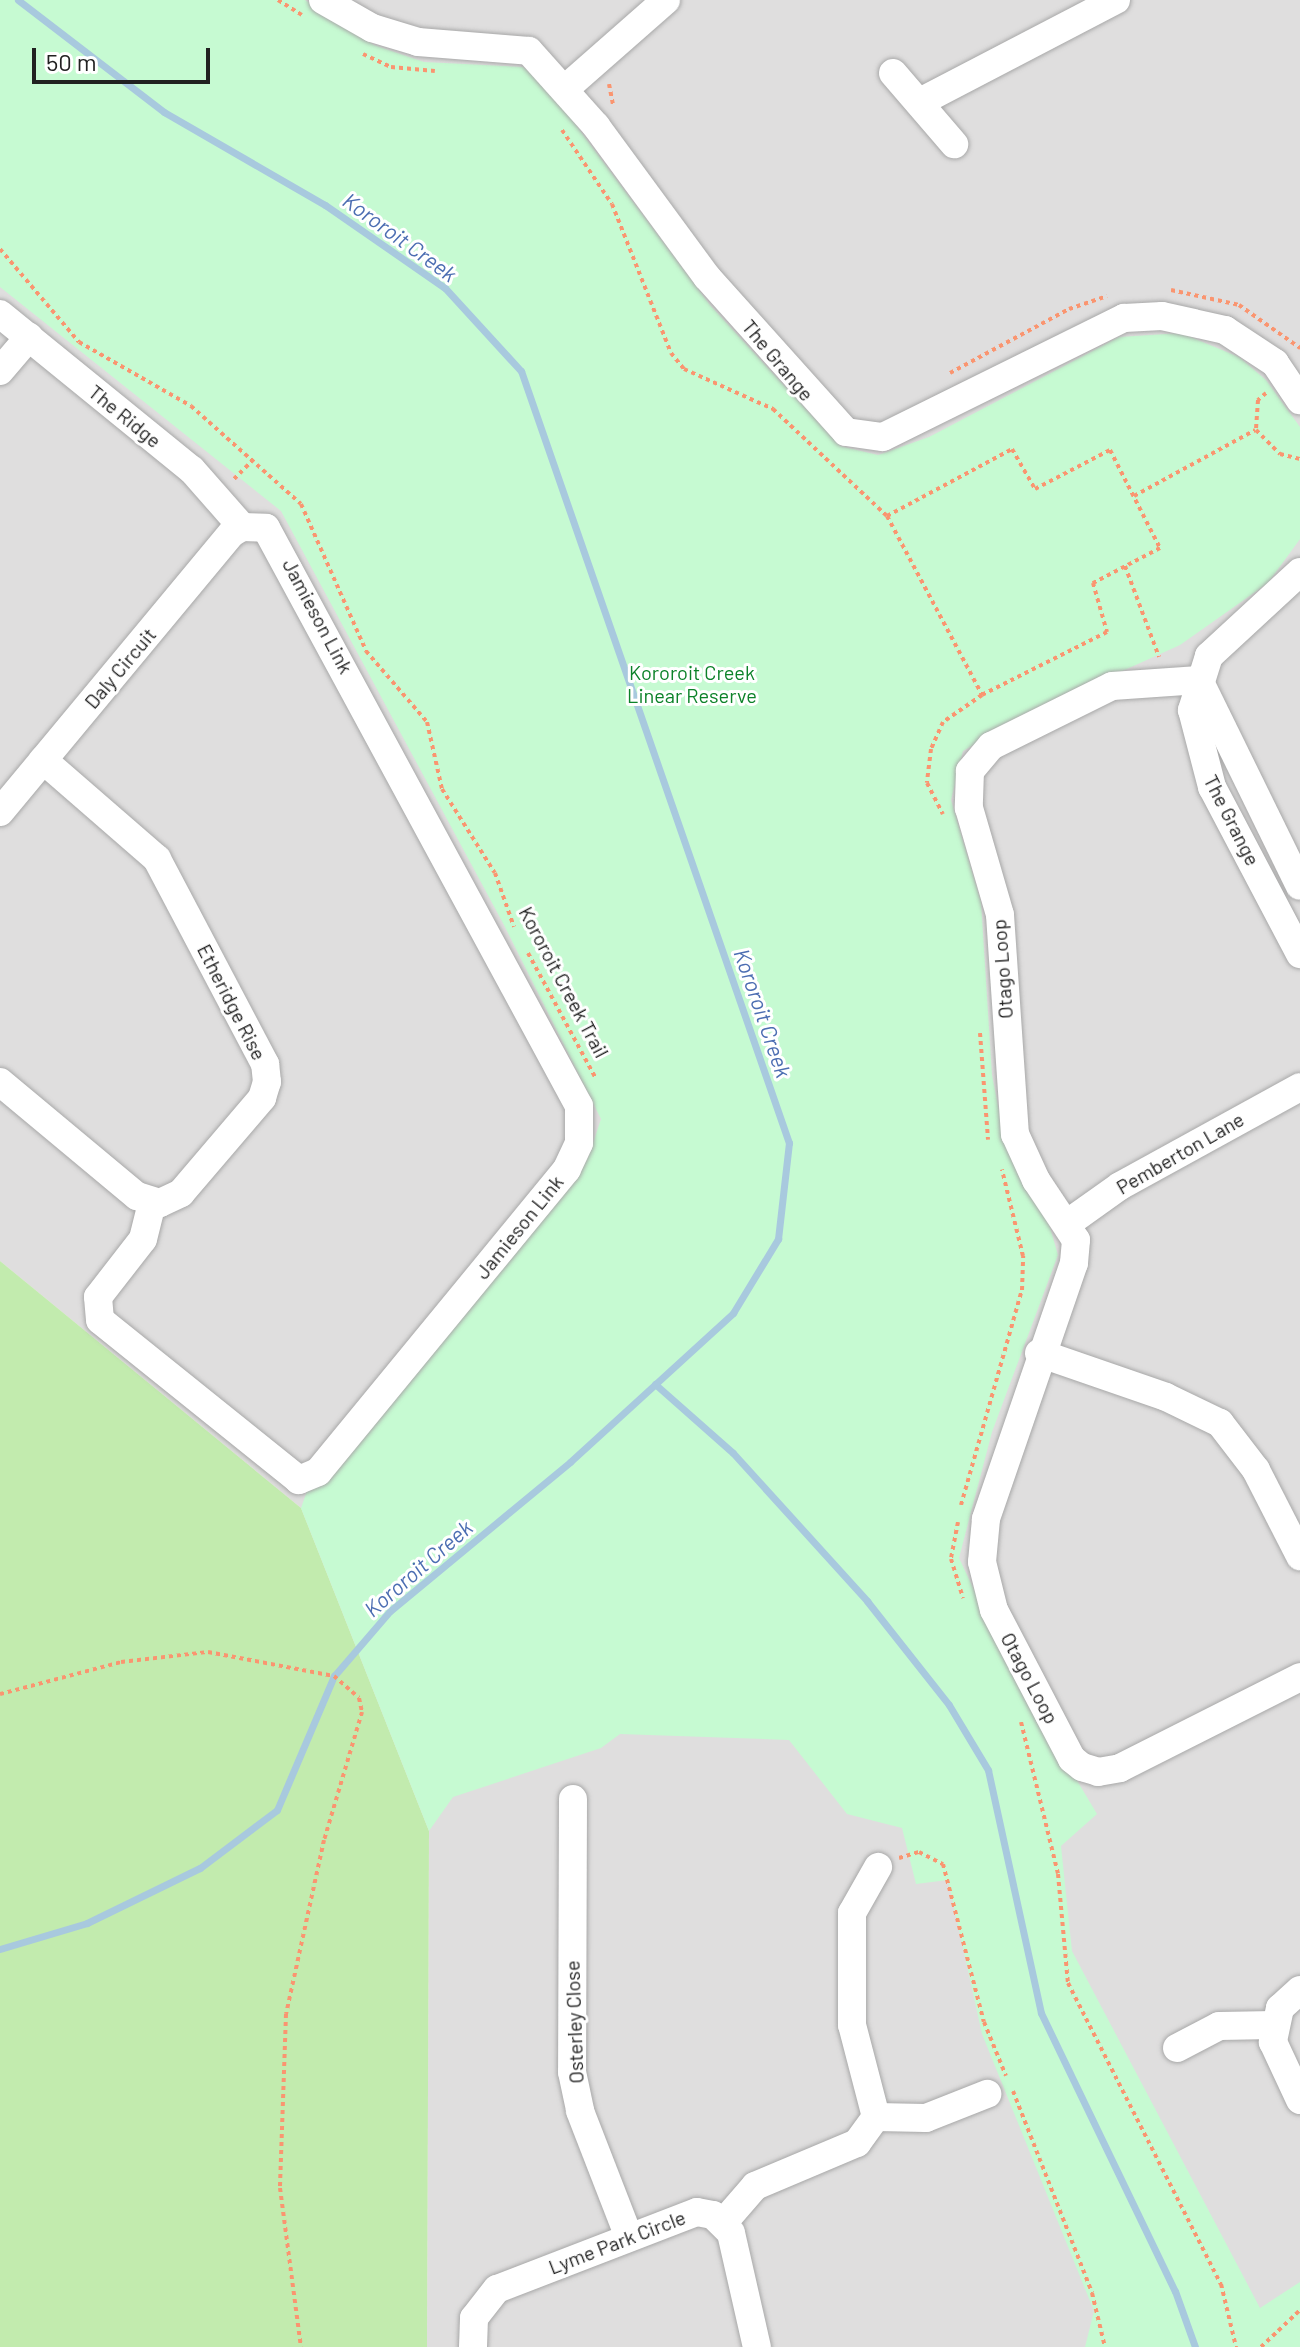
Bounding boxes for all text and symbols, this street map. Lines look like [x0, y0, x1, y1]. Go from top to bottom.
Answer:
scale bar [36, 32, 214, 82]
text: 50 m [46, 47, 97, 76]
water label: Kororoit Creek [338, 187, 462, 287]
street label: The Grange [737, 315, 819, 405]
street label: The Ridge [84, 380, 166, 452]
street label: Jamieson Link [278, 555, 358, 677]
street label: Daly Circuit [79, 623, 161, 713]
park label: Kororoit Creek Linear Reserve [627, 661, 757, 708]
street label: The Grange [1199, 771, 1265, 869]
street label: Kororoit Creek Trail [514, 902, 614, 1062]
street label: Otago Loop [987, 918, 1017, 1020]
street label: Etheridge Rise [192, 940, 272, 1064]
water label: Kororoit Creek [729, 945, 797, 1081]
street label: Pemberton Lane [1112, 1107, 1248, 1199]
street label: Jamieson Link [470, 1170, 568, 1284]
water label: Kororoit Creek [359, 1514, 477, 1622]
street label: Otago Loop [996, 1628, 1064, 1728]
street label: Osterley Close [560, 1960, 588, 2084]
street label: Lyme Park Circle [545, 2205, 689, 2279]

